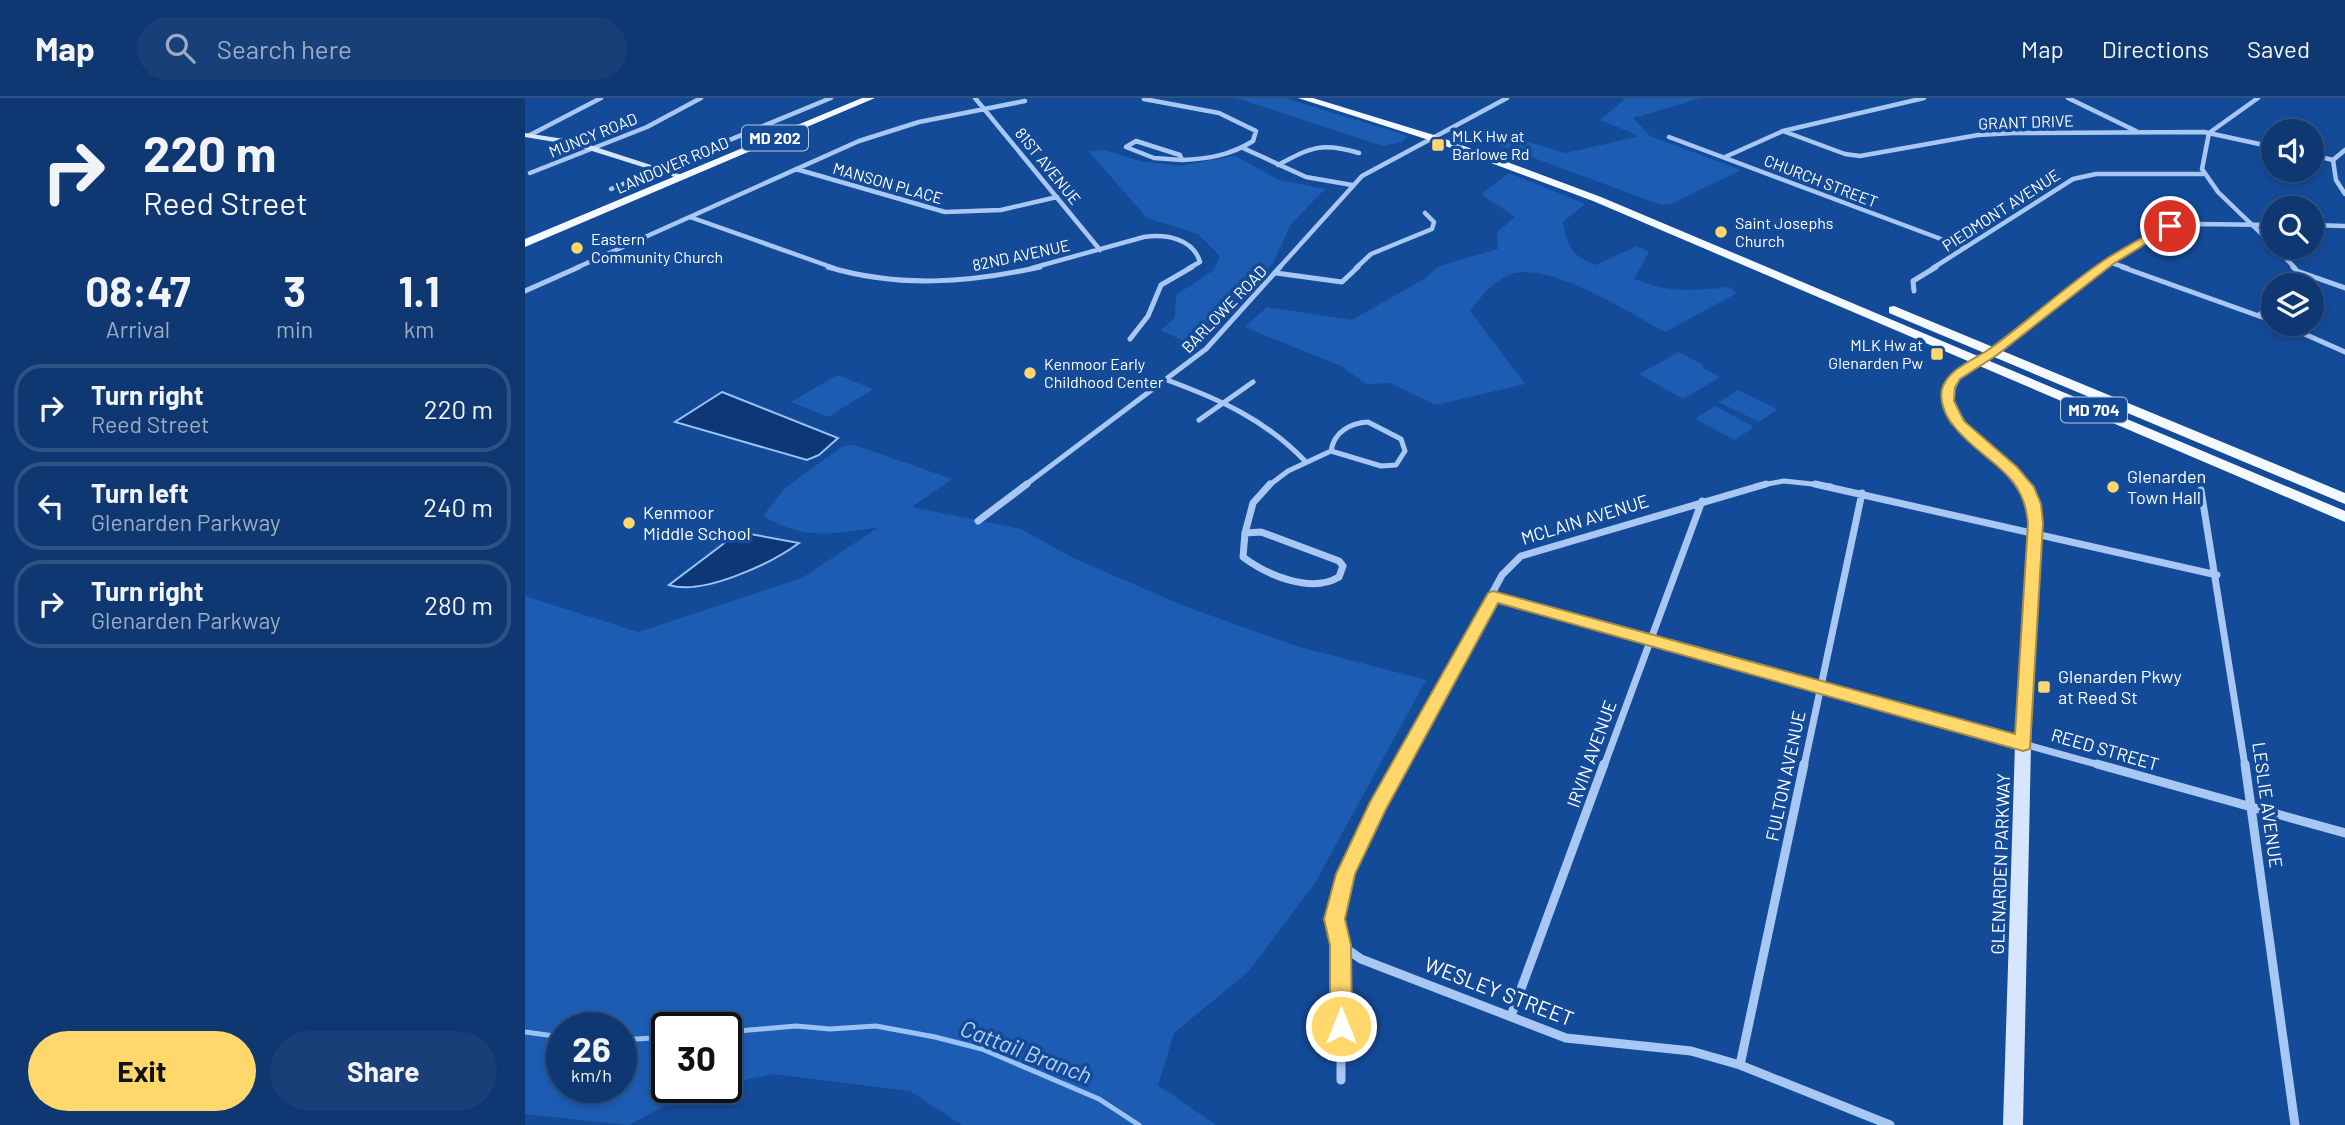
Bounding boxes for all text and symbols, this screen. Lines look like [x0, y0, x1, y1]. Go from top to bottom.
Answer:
search box [137, 17, 627, 80]
text: Map [35, 28, 95, 68]
icon: search [161, 29, 199, 67]
text: Search here [217, 33, 352, 64]
text: Map [2021, 34, 2064, 63]
text: Directions [2102, 34, 2209, 63]
text: Saved [2247, 34, 2310, 63]
street label: MUNCY ROAD [546, 108, 640, 161]
street label: GRANT DRIVE [1978, 110, 2074, 133]
map controls [2261, 119, 2324, 336]
button: sound [2261, 119, 2324, 182]
text: 220 m [143, 123, 277, 182]
street label: 81ST AVENUE [1012, 123, 1085, 208]
icon: right [28, 126, 119, 217]
road number: MD 202 [742, 126, 808, 150]
place label: MLK Hw at Barlowe Rd [1452, 126, 1530, 163]
street label: LANDOVER ROAD [612, 132, 731, 197]
marker: MLK Hw at Barlowe Rd [1430, 137, 1446, 153]
street label: CHURCH STREET [1762, 150, 1881, 211]
street label: MANSON PLACE [831, 158, 945, 207]
street label: PIEDMONT AVENUE [1938, 164, 2063, 255]
text: Reed Street [143, 183, 308, 221]
pin [2140, 196, 2200, 256]
button: search [2261, 196, 2324, 259]
icon: arrive [2151, 207, 2189, 245]
place label: Saint Josephs Church [1735, 213, 1834, 250]
marker: Saint Josephs Church [1713, 224, 1729, 240]
place label: Eastern Community Church [591, 229, 723, 266]
street label: 82ND AVENUE [970, 235, 1071, 274]
marker: Eastern Community Church [569, 240, 585, 256]
street label: BARLOWE ROAD [1177, 261, 1270, 356]
text: 08:47 [85, 265, 191, 315]
text: 3 [283, 265, 306, 315]
text: 1.1 [399, 265, 440, 315]
button: layers [2261, 273, 2324, 336]
text: Arrival [106, 315, 170, 343]
text: min [276, 315, 313, 343]
text: km [404, 315, 434, 343]
place label: MLK Hw at Glenarden Pw [1828, 335, 1923, 372]
marker: MLK Hw at Glenarden Pw [1929, 346, 1945, 362]
place label: Kenmoor Early Childhood Center [1044, 354, 1164, 391]
marker: Kenmoor Early Childhood Center [1022, 365, 1038, 381]
text: Turn right [91, 379, 204, 410]
icon: right [32, 389, 70, 427]
text: 220 m [424, 393, 493, 424]
road number: MD 704 [2061, 398, 2127, 422]
text: Reed Street [91, 410, 209, 438]
place label: Glenarden Town Hall [2127, 465, 2206, 508]
text: Turn left [91, 477, 189, 508]
marker: Glenarden Town Hall [2105, 479, 2121, 495]
icon: left [32, 487, 70, 525]
street label: MCLAIN AVENUE [1518, 489, 1651, 549]
text: 240 m [423, 491, 493, 522]
place label: Kenmoor Middle School [643, 501, 751, 544]
text: Glenarden Parkway [91, 508, 281, 536]
marker: Kenmoor Middle School [621, 515, 637, 531]
text: Turn right [91, 575, 204, 606]
icon: right [32, 585, 70, 623]
text: 280 m [424, 589, 493, 620]
text: Glenarden Parkway [91, 606, 281, 634]
place label: Glenarden Pkwy at Reed St [2058, 665, 2182, 708]
marker: Glenarden Pkwy at Reed St [2036, 679, 2052, 695]
street label: IRVIN AVENUE [1561, 697, 1621, 810]
street label: FULTON AVENUE [1760, 709, 1810, 843]
street label: REED STREET [2049, 723, 2162, 775]
street label: LESLIE AVENUE [2248, 740, 2288, 869]
street label: GLENARDEN PARKWAY [1986, 773, 2014, 955]
street label: WESLEY STREET [1421, 951, 1578, 1031]
position arrow [1304, 989, 1378, 1063]
speed limit sign: 30 [651, 1012, 742, 1103]
water label: Cattail Branch [957, 1013, 1096, 1089]
text: 26 [572, 1027, 611, 1069]
button: Exit [28, 1031, 256, 1111]
button: Share [270, 1031, 497, 1111]
text: km/h [571, 1064, 612, 1086]

